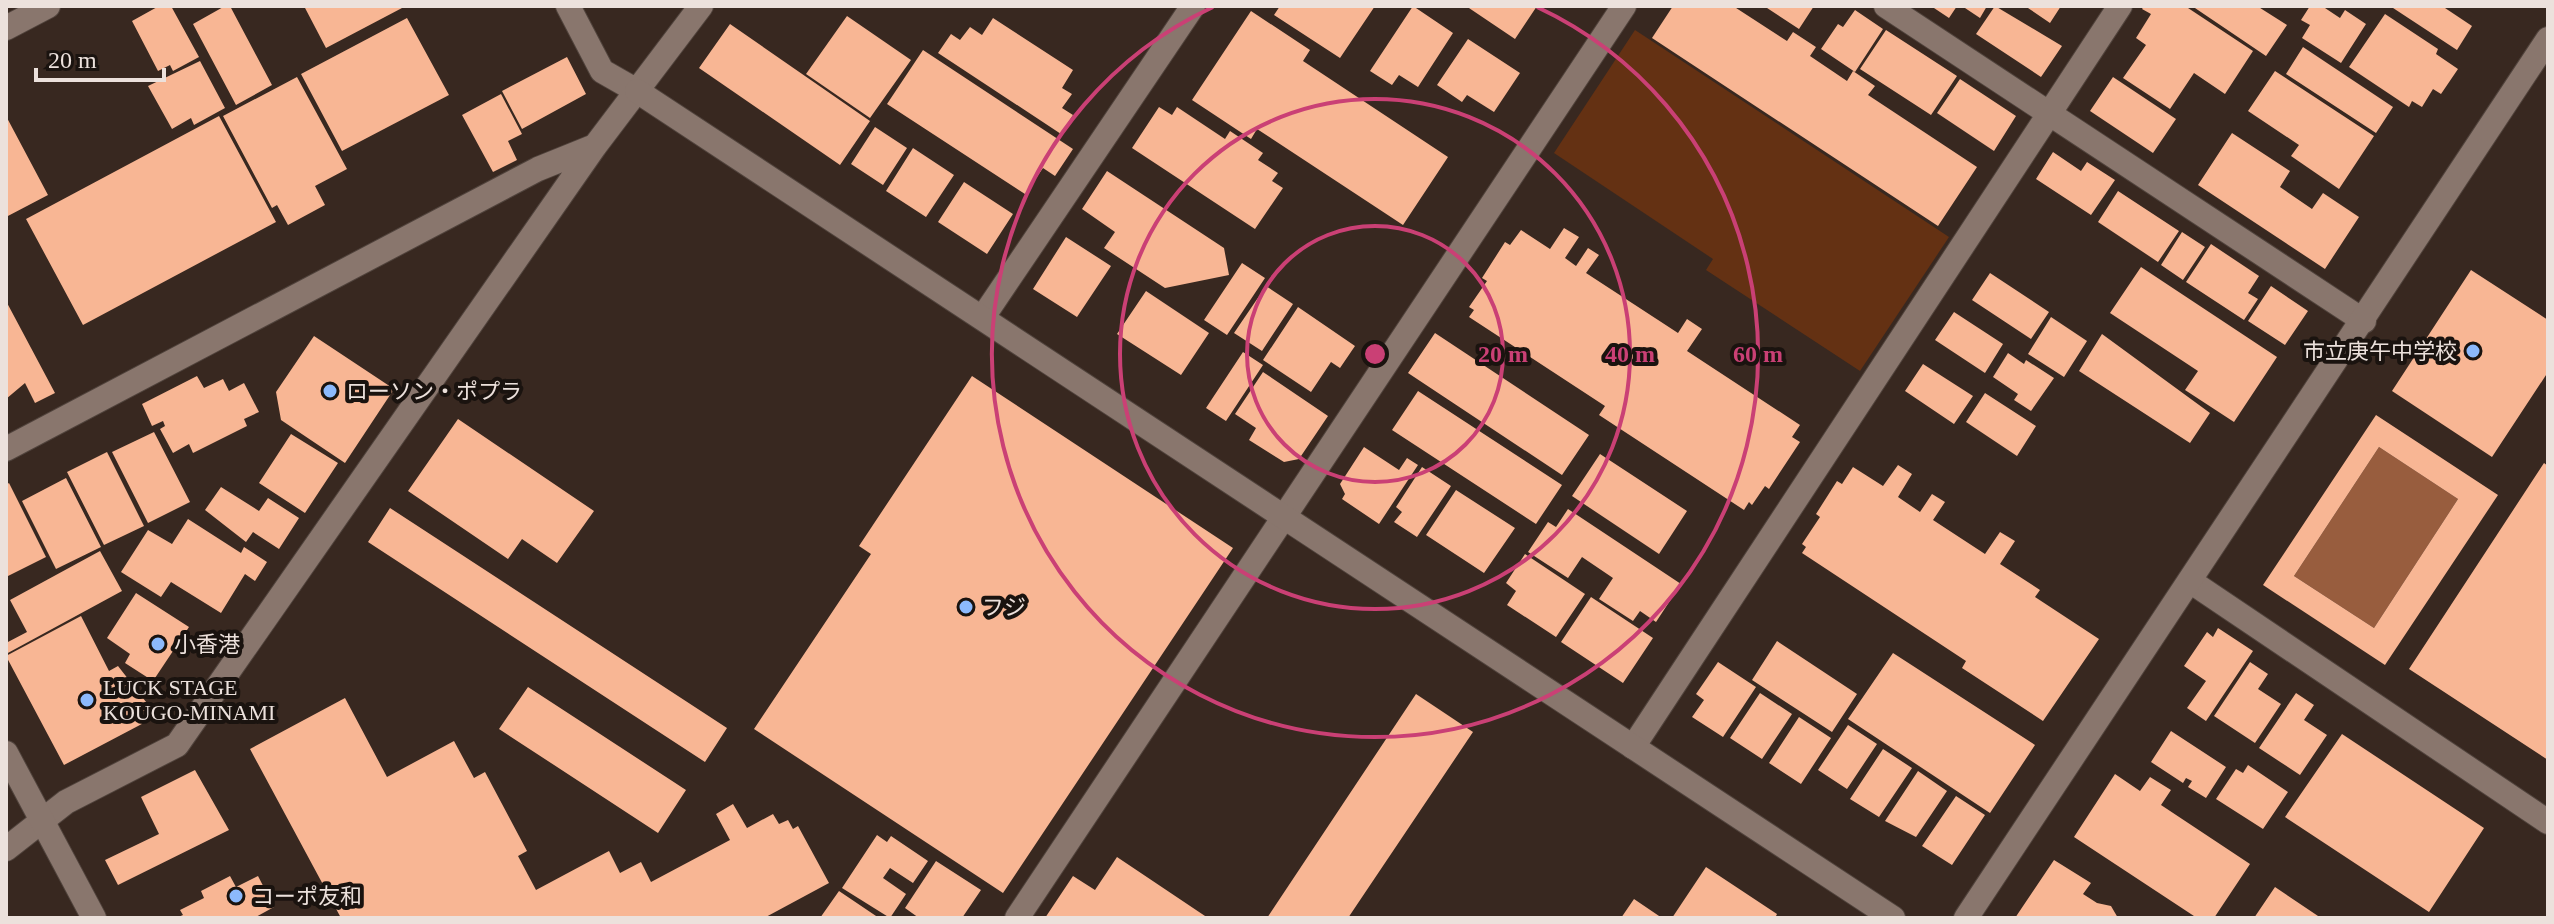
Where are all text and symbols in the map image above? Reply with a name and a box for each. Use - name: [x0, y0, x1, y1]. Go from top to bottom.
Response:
- scale bar: [36, 32, 164, 82]
- text: 20 m: [48, 47, 97, 73]
- place label: 市立庚午中学校: [2303, 339, 2457, 364]
- centre of rings: [1361, 340, 1389, 368]
- text: 20 m: [1478, 341, 1528, 367]
- text: 40 m: [1605, 341, 1655, 367]
- text: 60 m: [1733, 341, 1783, 367]
- marker: 市立庚午中学校: [2464, 342, 2482, 360]
- place label: ローソン・ポプラ: [346, 379, 522, 404]
- marker: ローソン・ポプラ: [321, 382, 339, 400]
- place label: フジ: [982, 595, 1026, 620]
- marker: フジ: [957, 598, 975, 616]
- place label: 小香港: [174, 632, 240, 657]
- marker: 小香港: [149, 635, 167, 653]
- place label: LUCK STAGE KOUGO-MINAMI: [103, 675, 275, 725]
- marker: LUCK STAGE KOUGO-MINAMI: [78, 691, 96, 709]
- place label: コーポ友和: [252, 884, 362, 909]
- marker: コーポ友和: [227, 887, 245, 905]

